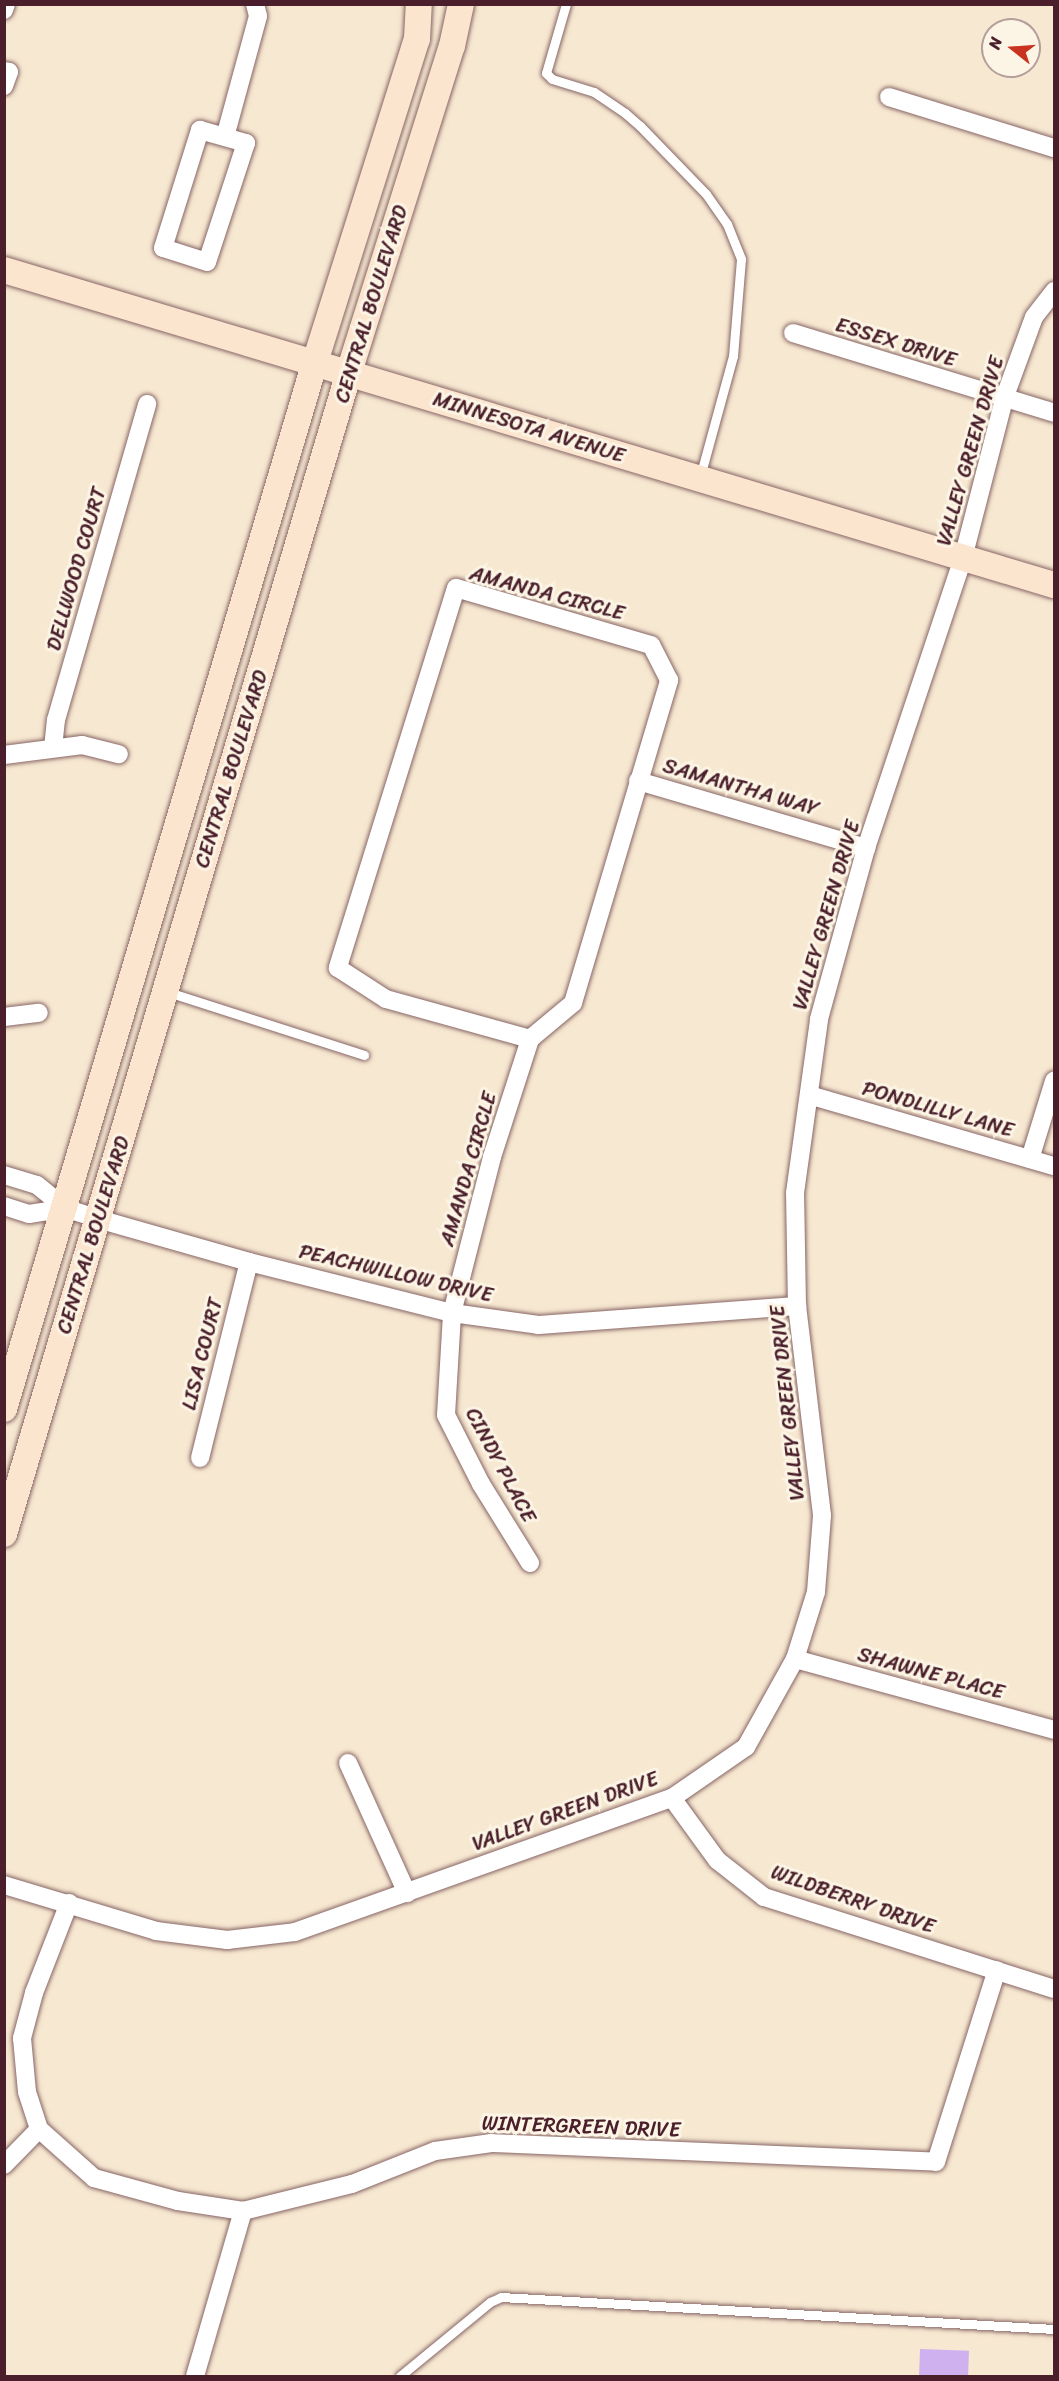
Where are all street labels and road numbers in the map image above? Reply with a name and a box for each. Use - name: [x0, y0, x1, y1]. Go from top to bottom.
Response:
- street label: CENTRAL BOULEVARD: [329, 202, 413, 406]
- street label: ESSEX DRIVE: [832, 311, 960, 373]
- street label: VALLEY GREEN DRIVE: [931, 352, 1009, 550]
- street label: MINNESOTA AVENUE: [430, 386, 628, 468]
- street label: DELLWOOD COURT: [41, 484, 111, 654]
- street label: AMANDA CIRCLE: [467, 560, 627, 626]
- street label: CENTRAL BOULEVARD: [189, 667, 273, 871]
- street label: SAMANTHA WAY: [661, 753, 821, 821]
- street label: VALLEY GREEN DRIVE: [787, 816, 865, 1014]
- street label: PONDLILLY LANE: [859, 1075, 1017, 1143]
- street label: AMANDA CIRCLE: [434, 1089, 502, 1249]
- street label: CENTRAL BOULEVARD: [51, 1133, 135, 1337]
- street label: PEACHWILLOW DRIVE: [296, 1238, 496, 1308]
- street label: LISA COURT: [176, 1296, 228, 1412]
- street label: VALLEY GREEN DRIVE: [764, 1303, 810, 1503]
- street label: CINDY PLACE: [460, 1403, 542, 1527]
- street label: SHAWNE PLACE: [855, 1641, 1007, 1705]
- street label: VALLEY GREEN DRIVE: [467, 1765, 663, 1857]
- street label: WILDBERRY DRIVE: [768, 1859, 938, 1939]
- street label: WINTERGREEN DRIVE: [480, 2110, 682, 2142]

